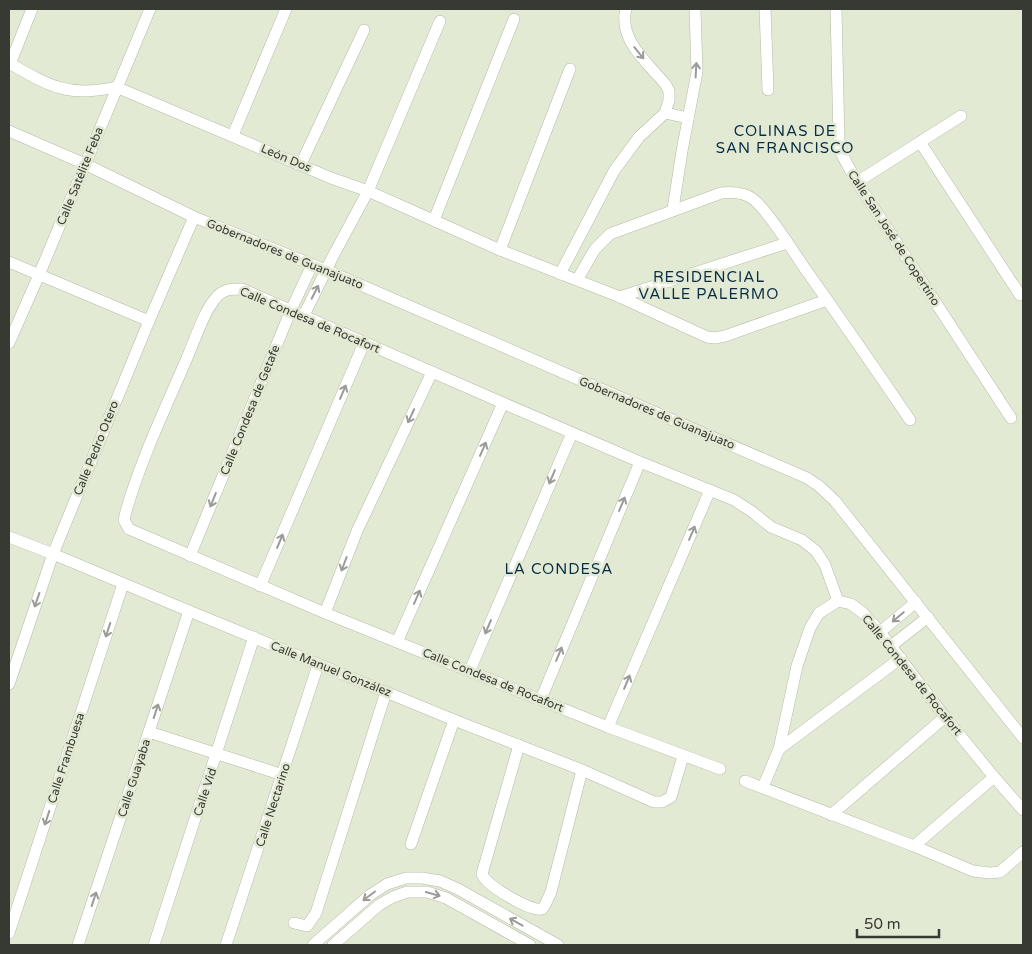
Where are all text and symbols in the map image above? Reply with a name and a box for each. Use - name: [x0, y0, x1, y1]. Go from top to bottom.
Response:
- one-way arrow: [633, 46, 644, 59]
- one-way arrow: [691, 62, 700, 78]
- district label: COLINAS DE SAN FRANCISCO: [716, 122, 854, 157]
- street label: Calle Satélite Feba: [54, 125, 106, 227]
- street label: León Dos: [259, 141, 313, 175]
- street label: Calle San José de Copertino: [845, 168, 943, 308]
- street label: Gobernadores de Guanajuato: [205, 216, 365, 292]
- district label: RESIDENCIAL VALLE PALERMO: [639, 268, 779, 303]
- street label: Calle Condesa de Rocafort: [238, 284, 382, 356]
- one-way arrow: [310, 285, 320, 300]
- street label: Calle Condesa de Getafe: [217, 343, 283, 477]
- street label: Gobernadores de Guanajuato: [577, 374, 737, 452]
- one-way arrow: [339, 385, 349, 400]
- street label: Calle Pedro Otero: [71, 399, 121, 497]
- one-way arrow: [406, 408, 415, 423]
- one-way arrow: [478, 442, 488, 457]
- one-way arrow: [547, 469, 557, 484]
- one-way arrow: [208, 492, 217, 508]
- one-way arrow: [618, 497, 628, 512]
- one-way arrow: [687, 526, 697, 541]
- one-way arrow: [275, 534, 285, 549]
- one-way arrow: [339, 556, 348, 571]
- district label: LA CONDESA: [504, 560, 614, 578]
- one-way arrow: [412, 590, 422, 605]
- one-way arrow: [32, 592, 42, 608]
- street label: Calle Condesa de Rocafort: [859, 612, 965, 738]
- one-way arrow: [892, 612, 905, 623]
- one-way arrow: [483, 619, 493, 634]
- one-way arrow: [103, 622, 112, 637]
- street label: Calle Manuel González: [269, 638, 393, 700]
- street label: Calle Condesa de Rocafort: [420, 645, 566, 715]
- one-way arrow: [555, 647, 565, 662]
- one-way arrow: [623, 675, 632, 690]
- one-way arrow: [151, 704, 161, 720]
- street label: Calle Frambuesa: [45, 711, 87, 805]
- street label: Calle Guayaba: [115, 737, 153, 819]
- street label: Calle Nectarino: [253, 761, 293, 849]
- street label: Calle Vid: [191, 766, 219, 818]
- one-way arrow: [41, 809, 51, 825]
- one-way arrow: [425, 890, 441, 900]
- one-way arrow: [89, 891, 99, 907]
- one-way arrow: [362, 891, 375, 902]
- scale bar: [857, 906, 940, 938]
- text: 50 m: [864, 915, 901, 933]
- one-way arrow: [509, 916, 523, 926]

